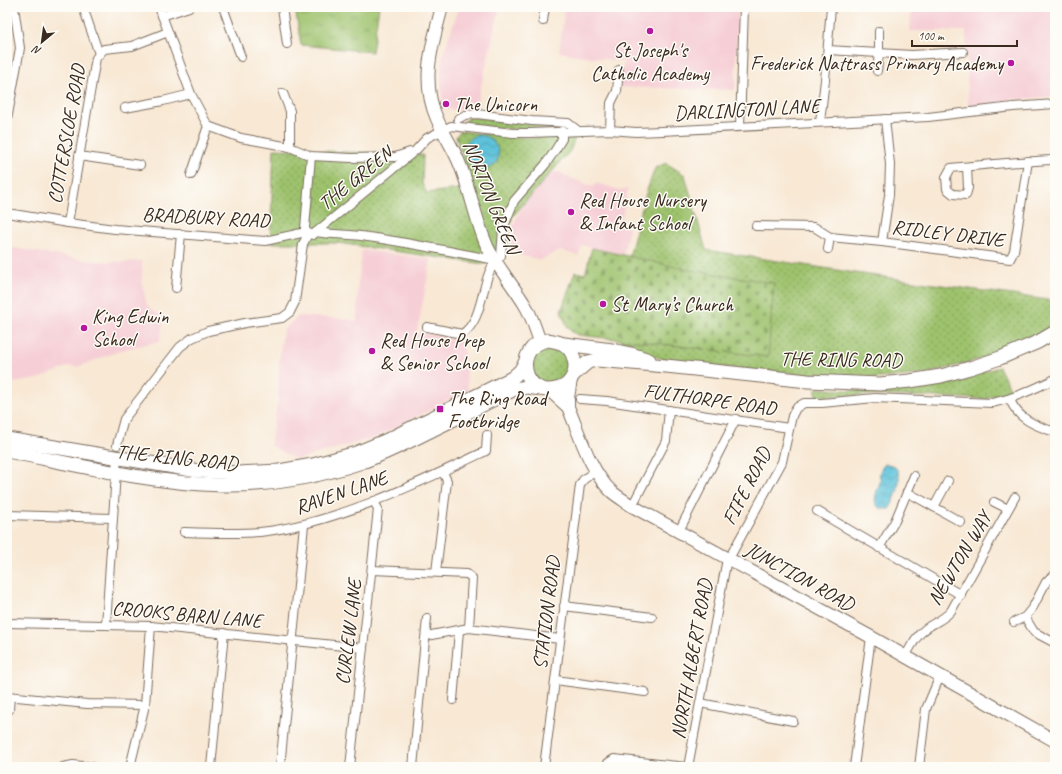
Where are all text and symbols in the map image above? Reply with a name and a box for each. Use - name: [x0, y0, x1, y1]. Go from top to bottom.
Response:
- north arrow: [22, 22, 62, 62]
- scale bar: [912, 22, 1017, 48]
- marker: St Joseph's Catholic Academy: [645, 26, 655, 36]
- text: 100 m: [918, 28, 945, 44]
- place label: St Joseph's Catholic Academy: [591, 38, 710, 86]
- text: N: [29, 42, 44, 59]
- place label: Frederick Nattrass Primary Academy: [750, 51, 1005, 76]
- marker: Frederick Nattrass Primary Academy: [1006, 58, 1016, 68]
- street label: COTTERSLOE ROAD: [42, 61, 91, 206]
- place label: The Unicorn: [454, 92, 538, 117]
- street label: DARLINGTON LANE: [673, 93, 824, 126]
- marker: The Unicorn: [441, 99, 451, 109]
- street label: NORTON GREEN: [458, 137, 527, 260]
- street label: THE GREEN: [313, 139, 399, 216]
- place label: Red House Nursery & Infant School: [579, 188, 708, 236]
- street label: BRADBURY ROAD: [142, 202, 272, 233]
- marker: Red House Nursery & Infant School: [566, 207, 576, 217]
- street label: RIDLEY DRIVE: [891, 214, 1008, 253]
- place label: St Mary’s Church: [611, 292, 734, 317]
- marker: St Mary’s Church: [598, 299, 608, 309]
- place label: King Edwin School: [92, 304, 170, 352]
- marker: King Edwin School: [79, 323, 89, 333]
- place label: Red House Prep & Senior School: [380, 328, 491, 376]
- marker: Red House Prep & Senior School: [367, 346, 377, 356]
- street label: THE RING ROAD: [780, 346, 903, 373]
- street label: FULTHORPE ROAD: [642, 378, 779, 421]
- place label: The Ring Road Footbridge: [448, 386, 549, 434]
- marker: The Ring Road Footbridge: [435, 404, 445, 414]
- street label: THE RING ROAD: [115, 439, 240, 476]
- street label: FIFE ROAD: [716, 442, 777, 529]
- street label: RAVEN LANE: [292, 464, 393, 520]
- street label: NEWTON WAY: [922, 504, 999, 610]
- street label: JUNCTION ROAD: [740, 536, 860, 617]
- street label: STATION ROAD: [527, 553, 566, 671]
- street label: CURLEW LANE: [330, 576, 368, 686]
- street label: NORTH ALBERT ROAD: [665, 576, 718, 741]
- street label: CROOKS BARN LANE: [111, 596, 266, 634]

